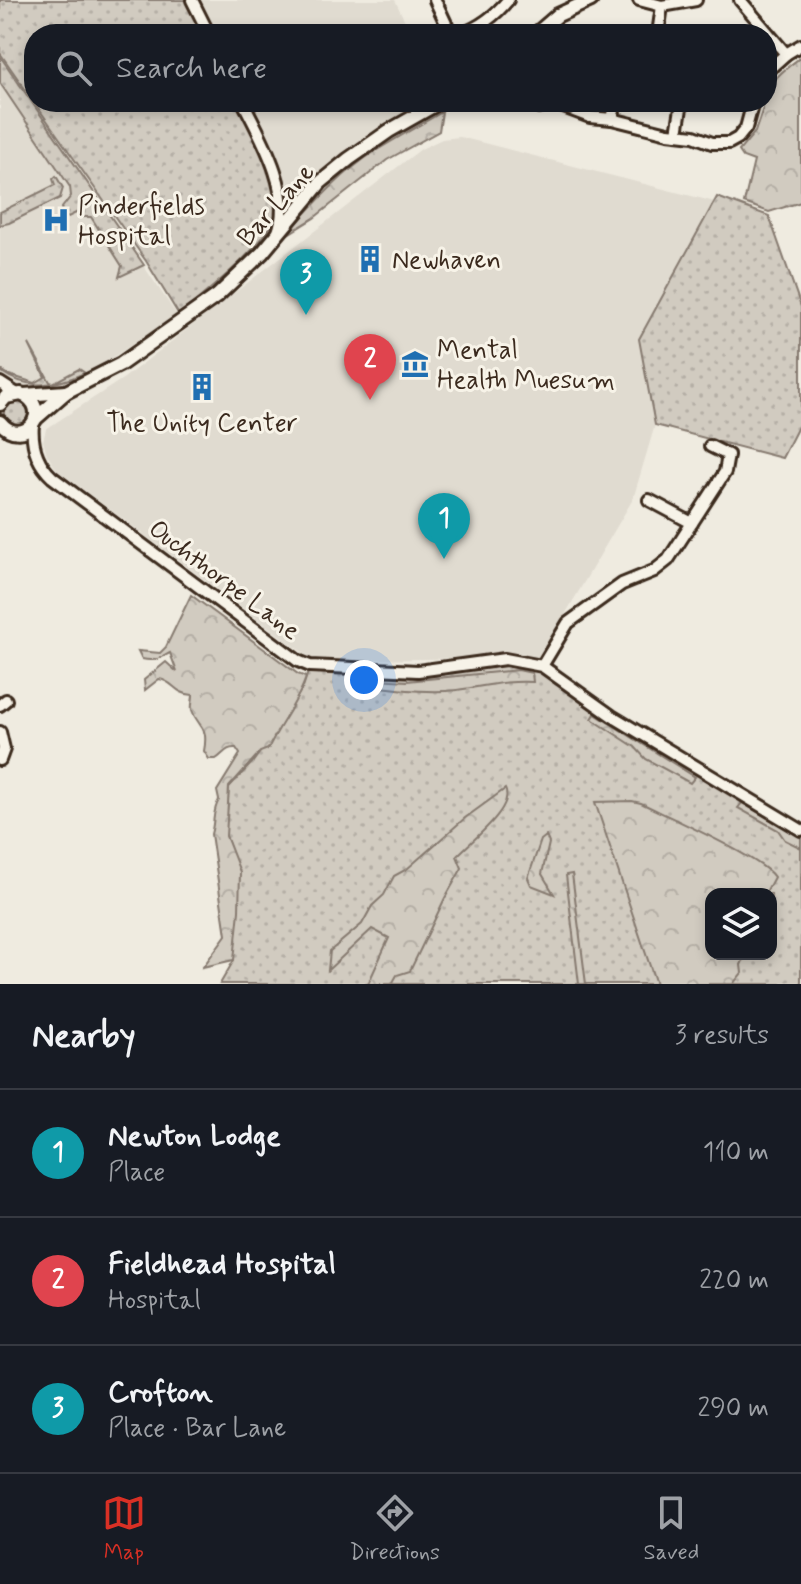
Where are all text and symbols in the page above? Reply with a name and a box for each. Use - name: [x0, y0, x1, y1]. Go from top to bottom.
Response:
- search box: [24, 24, 777, 112]
- icon: search: [52, 46, 96, 90]
- text: Search here: [116, 49, 267, 88]
- street label: Bar Lane: [230, 156, 323, 254]
- place label: Pinderfields Hospital: [78, 190, 205, 254]
- hospital icon: Pinderfields Hospital: [41, 205, 71, 235]
- building icon: Newhaven: [355, 244, 385, 274]
- place label: Newhaven: [392, 244, 501, 278]
- pin: 3: [280, 249, 332, 315]
- pin: 2: [344, 334, 396, 400]
- place label: Mental Health Muesum: [437, 334, 615, 398]
- museum icon: Mental Health Muesum: [400, 349, 430, 379]
- building icon: The Unity Center: [187, 372, 217, 402]
- place label: The Unity Center: [106, 407, 298, 441]
- pin: 1: [418, 493, 470, 559]
- street label: Ouchthorpe Lane: [141, 512, 307, 649]
- your location: [344, 660, 384, 700]
- map controls: [705, 888, 777, 960]
- button: layers: [705, 888, 777, 960]
- text: Nearby: [32, 1014, 136, 1059]
- text: 3 results: [675, 1019, 769, 1053]
- text: Newton Lodge: [108, 1117, 281, 1156]
- text: 1: [52, 1136, 64, 1170]
- text: 110 m: [703, 1136, 769, 1170]
- text: Place: [108, 1156, 165, 1190]
- text: Fieldhead Hospital: [108, 1245, 336, 1284]
- text: 2: [52, 1264, 64, 1298]
- text: 220 m: [699, 1264, 769, 1298]
- text: Hospital: [108, 1284, 201, 1318]
- text: Crofton: [108, 1373, 213, 1412]
- text: 3: [52, 1392, 64, 1426]
- text: 290 m: [697, 1392, 769, 1426]
- text: Place · Bar Lane: [108, 1412, 286, 1446]
- tab: Map: [102, 1491, 146, 1567]
- tab: Directions: [349, 1491, 440, 1567]
- tab: Saved: [644, 1491, 699, 1567]

